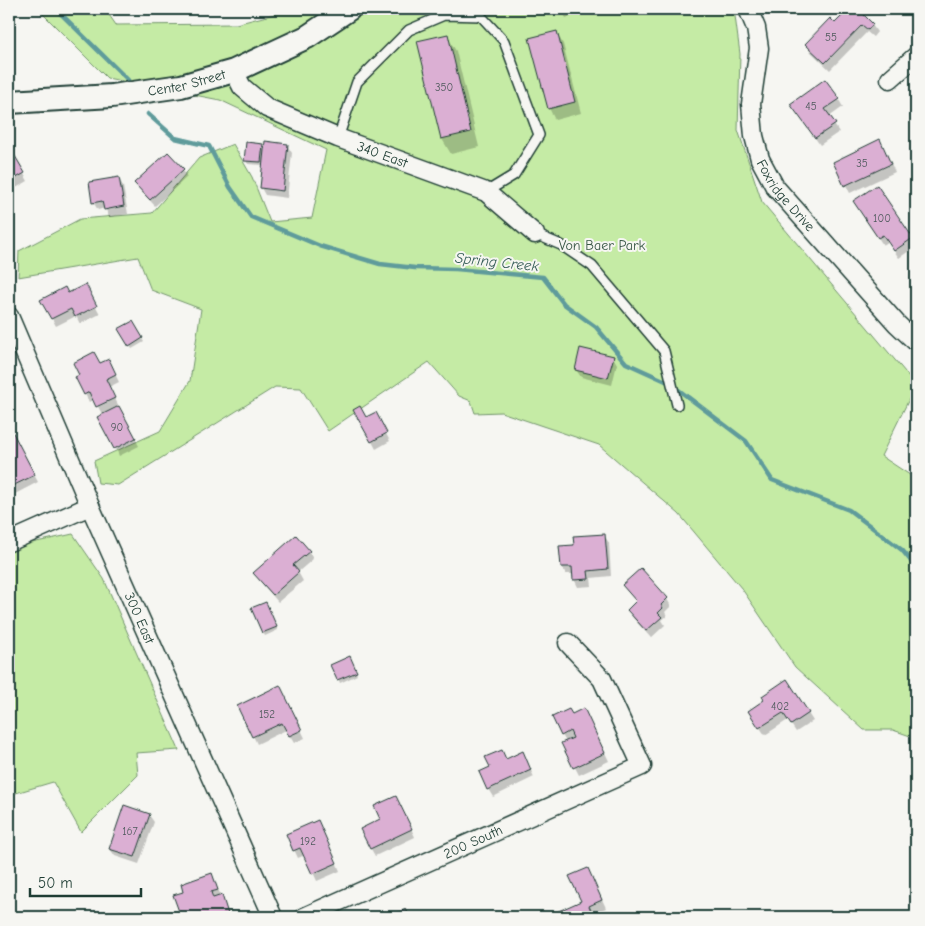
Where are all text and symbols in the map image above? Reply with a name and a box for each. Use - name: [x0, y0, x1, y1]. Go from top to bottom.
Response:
- house number: 55: [825, 31, 837, 44]
- street label: Center Street: [147, 65, 228, 99]
- house number: 350: [435, 81, 453, 94]
- house number: 45: [805, 100, 817, 113]
- street label: 340 East: [355, 137, 411, 172]
- street label: Foxridge Drive: [753, 156, 819, 235]
- house number: 35: [856, 157, 868, 170]
- house number: 100: [873, 212, 891, 225]
- park label: Von Baer Park: [559, 237, 645, 254]
- water label: Spring Creek: [454, 249, 540, 275]
- house number: 90: [111, 421, 123, 434]
- street label: 300 East: [121, 590, 159, 647]
- house number: 402: [771, 700, 789, 713]
- house number: 152: [259, 708, 275, 721]
- street label: 200 South: [441, 821, 505, 862]
- house number: 167: [122, 825, 138, 838]
- house number: 192: [300, 835, 316, 848]
- scale bar: [30, 866, 141, 898]
- text: 50 m: [38, 874, 73, 892]

